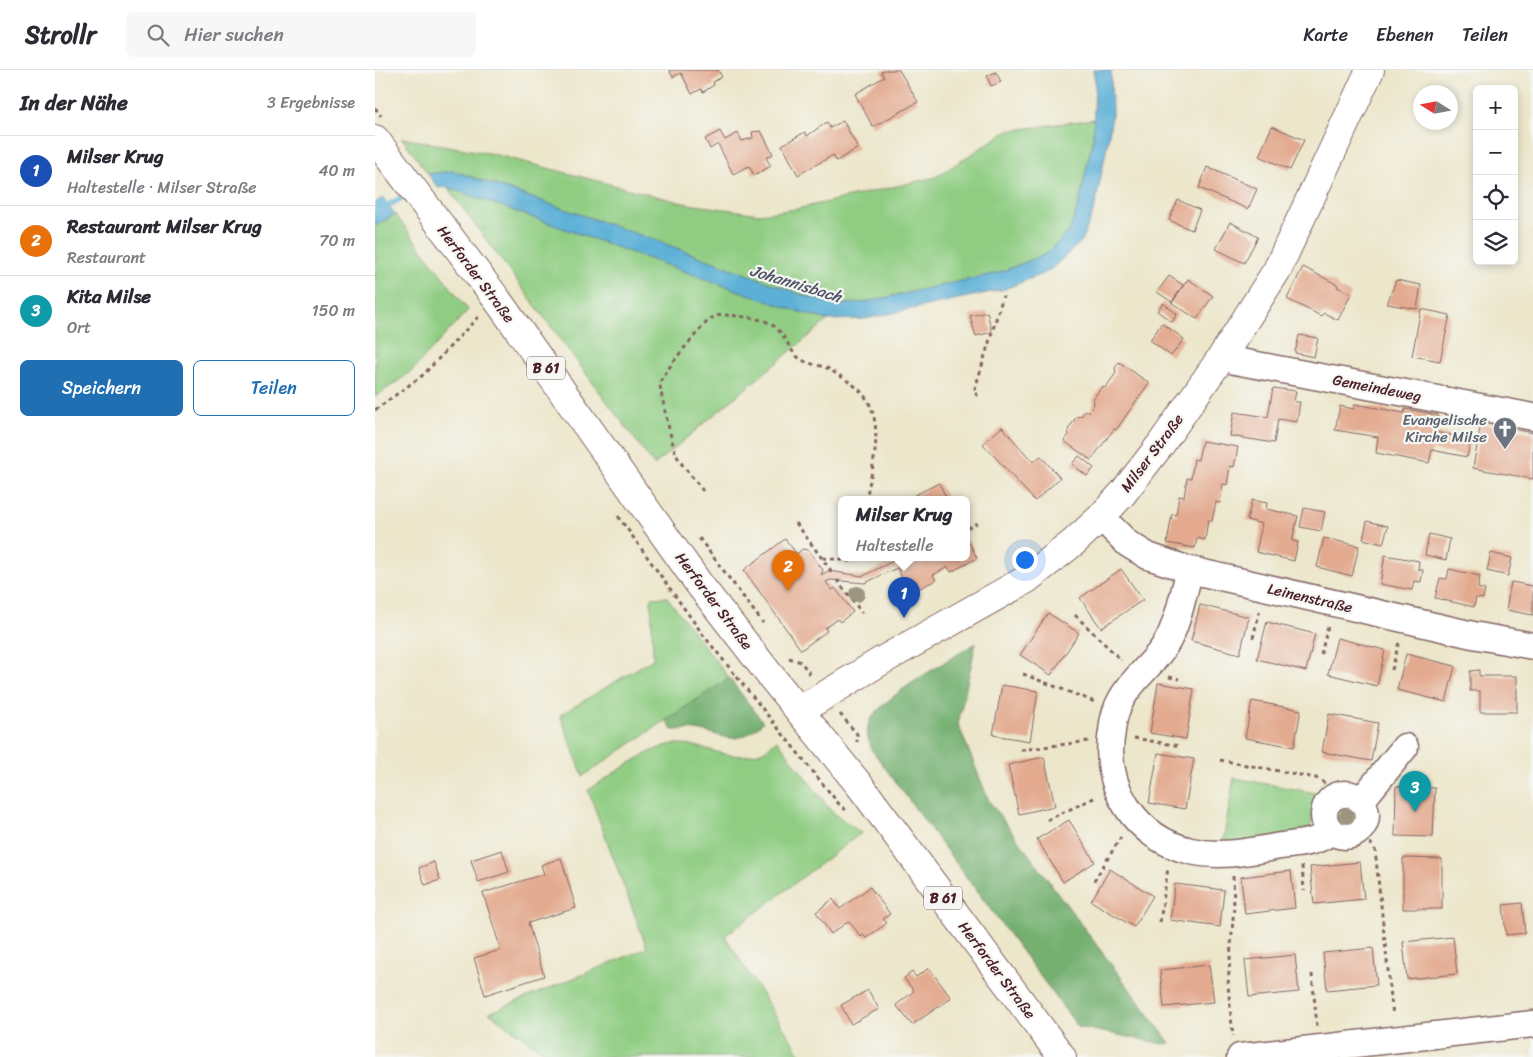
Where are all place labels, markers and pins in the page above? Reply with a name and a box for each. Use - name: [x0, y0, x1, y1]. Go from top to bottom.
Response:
- place label: Evangelische Kirche Milse: [1402, 407, 1487, 450]
- church icon: Evangelische Kirche Milse: [1492, 416, 1518, 450]
- pin: 2: [772, 550, 804, 591]
- pin: 1: [888, 577, 920, 618]
- pin: 3: [1399, 771, 1431, 812]

